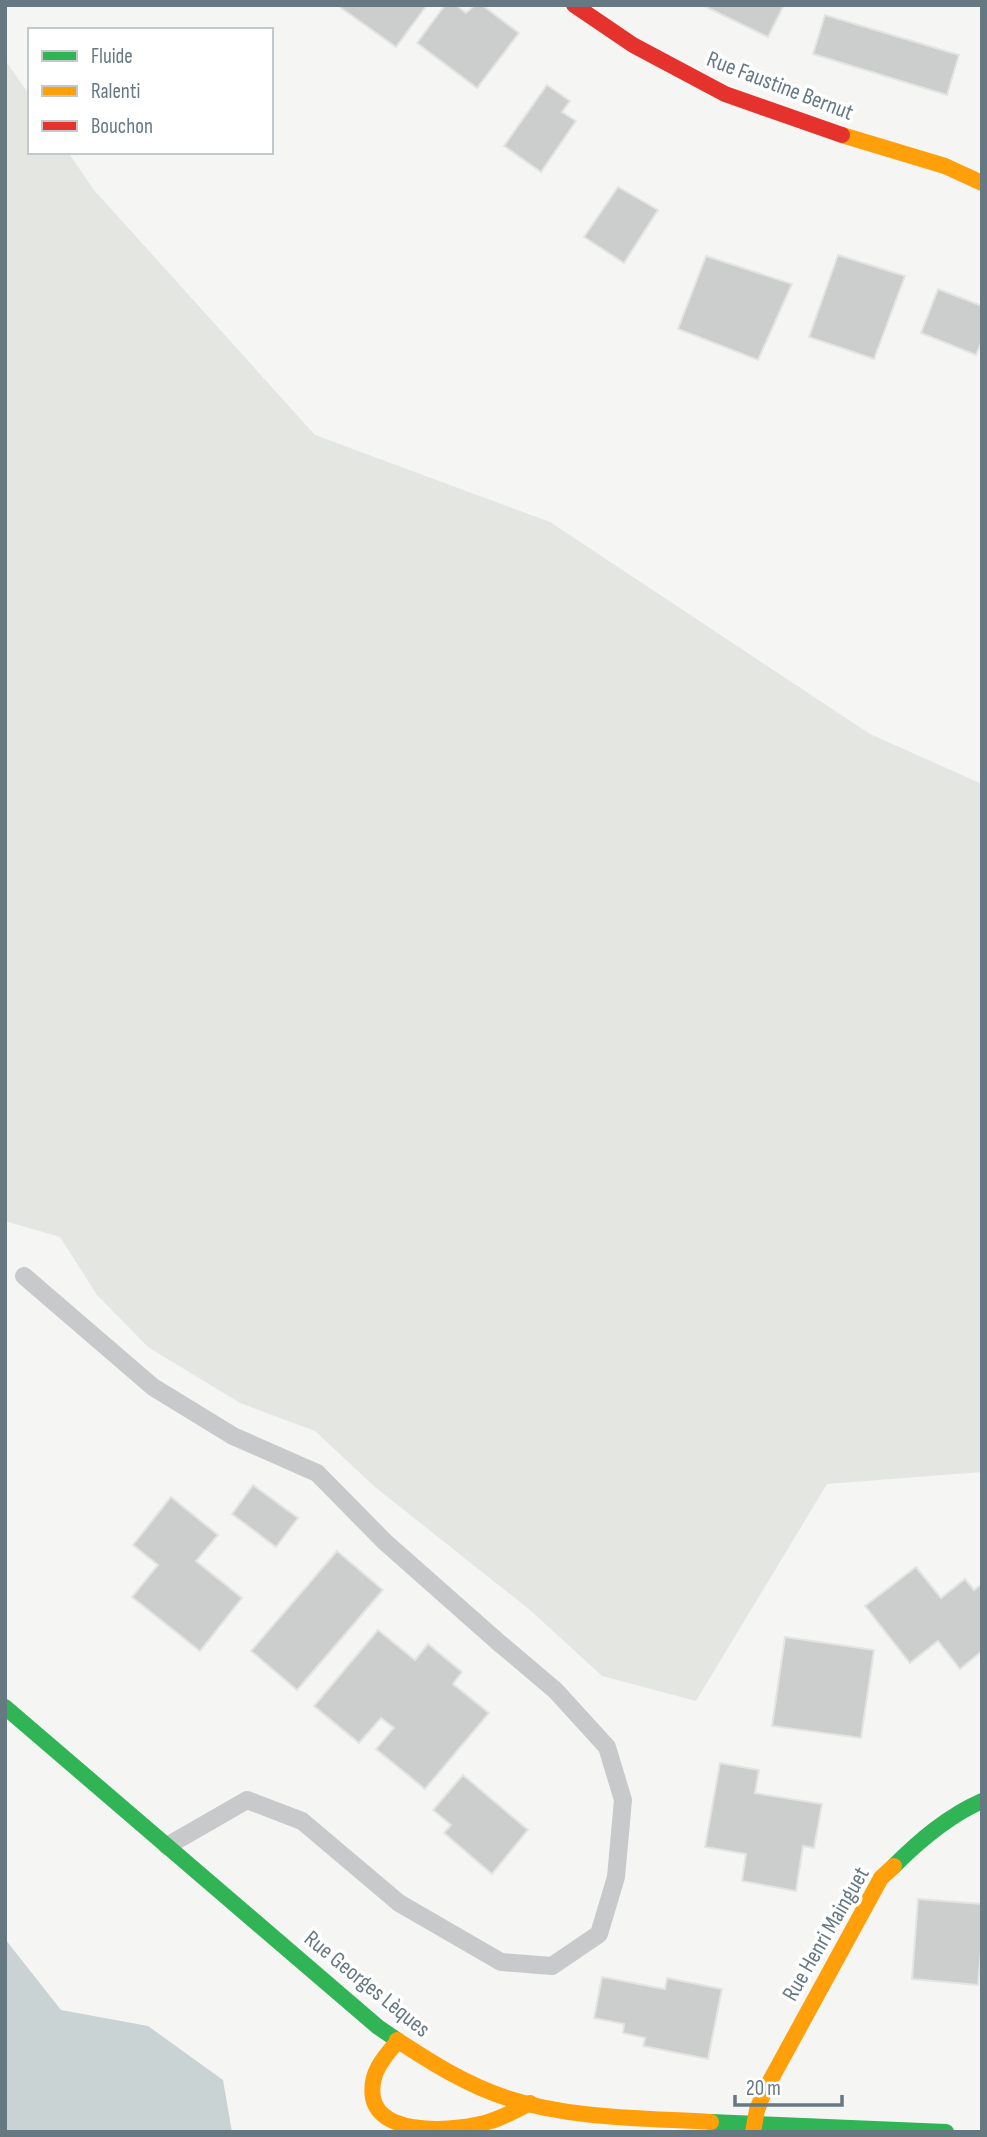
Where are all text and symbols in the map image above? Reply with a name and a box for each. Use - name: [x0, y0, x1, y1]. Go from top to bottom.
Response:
- legend: [28, 28, 273, 154]
- text: Fluide: [91, 44, 133, 69]
- street label: Rue Faustine Bernut: [703, 45, 857, 127]
- text: Ralenti: [91, 79, 140, 104]
- text: Bouchon: [91, 114, 153, 139]
- street label: Rue Henri Mainguet: [776, 1862, 876, 2006]
- street label: Rue Georges Lèques: [298, 1925, 436, 2043]
- scale bar: [735, 2064, 842, 2108]
- text: 20 m: [746, 2076, 781, 2101]

